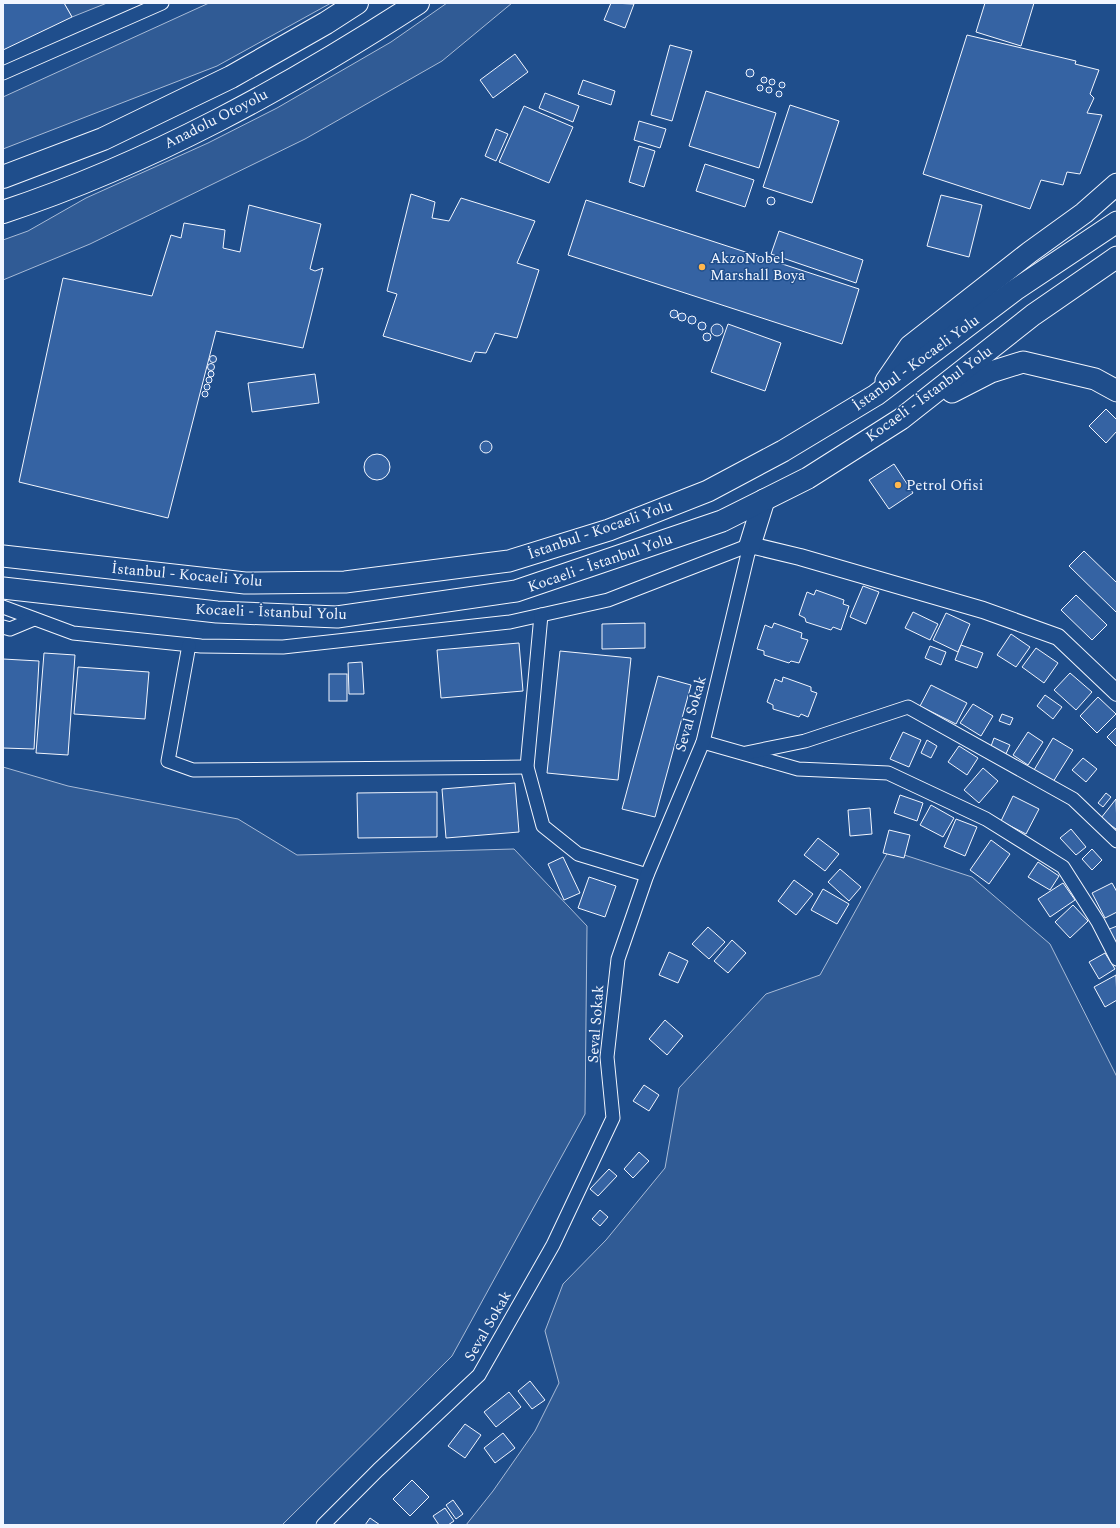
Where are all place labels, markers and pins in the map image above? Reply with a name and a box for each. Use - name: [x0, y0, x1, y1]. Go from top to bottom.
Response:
- place label: AkzoNobel Marshall Boya: [710, 247, 806, 287]
- marker: AkzoNobel Marshall Boya: [697, 262, 707, 272]
- place label: Petrol Ofisi: [906, 474, 983, 497]
- marker: Petrol Ofisi: [893, 480, 903, 490]

